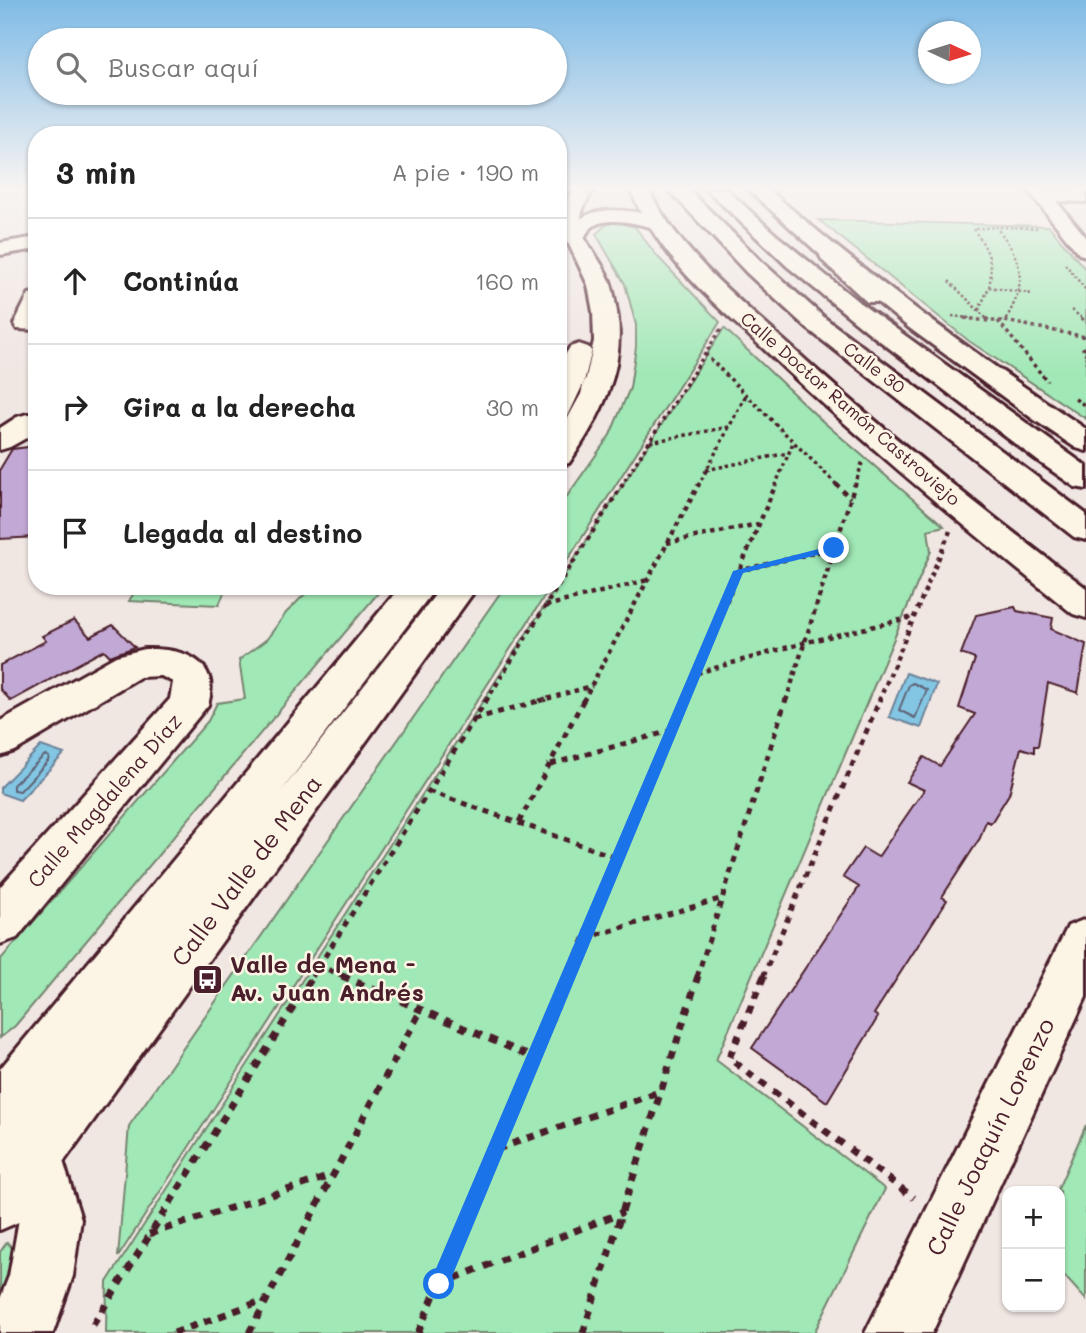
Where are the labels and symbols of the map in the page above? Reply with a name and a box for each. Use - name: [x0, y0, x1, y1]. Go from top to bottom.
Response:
- north arrow: [918, 21, 981, 84]
- street label: Calle Doctor Ramón Castroviejo: [736, 306, 966, 511]
- street label: Calle 30: [839, 336, 910, 398]
- route end: [818, 532, 849, 563]
- street label: Calle Magdalena Díaz: [21, 707, 187, 893]
- street label: Calle Valle de Mena: [164, 768, 328, 972]
- place label: Valle de Mena - Av. Juan Andrés: [230, 948, 424, 1007]
- bus stop icon: Valle de Mena - Av. Juan Andrés: [190, 962, 224, 996]
- street label: Calle Joaquín Lorenzo: [919, 1012, 1061, 1260]
- route start: [423, 1268, 454, 1299]

